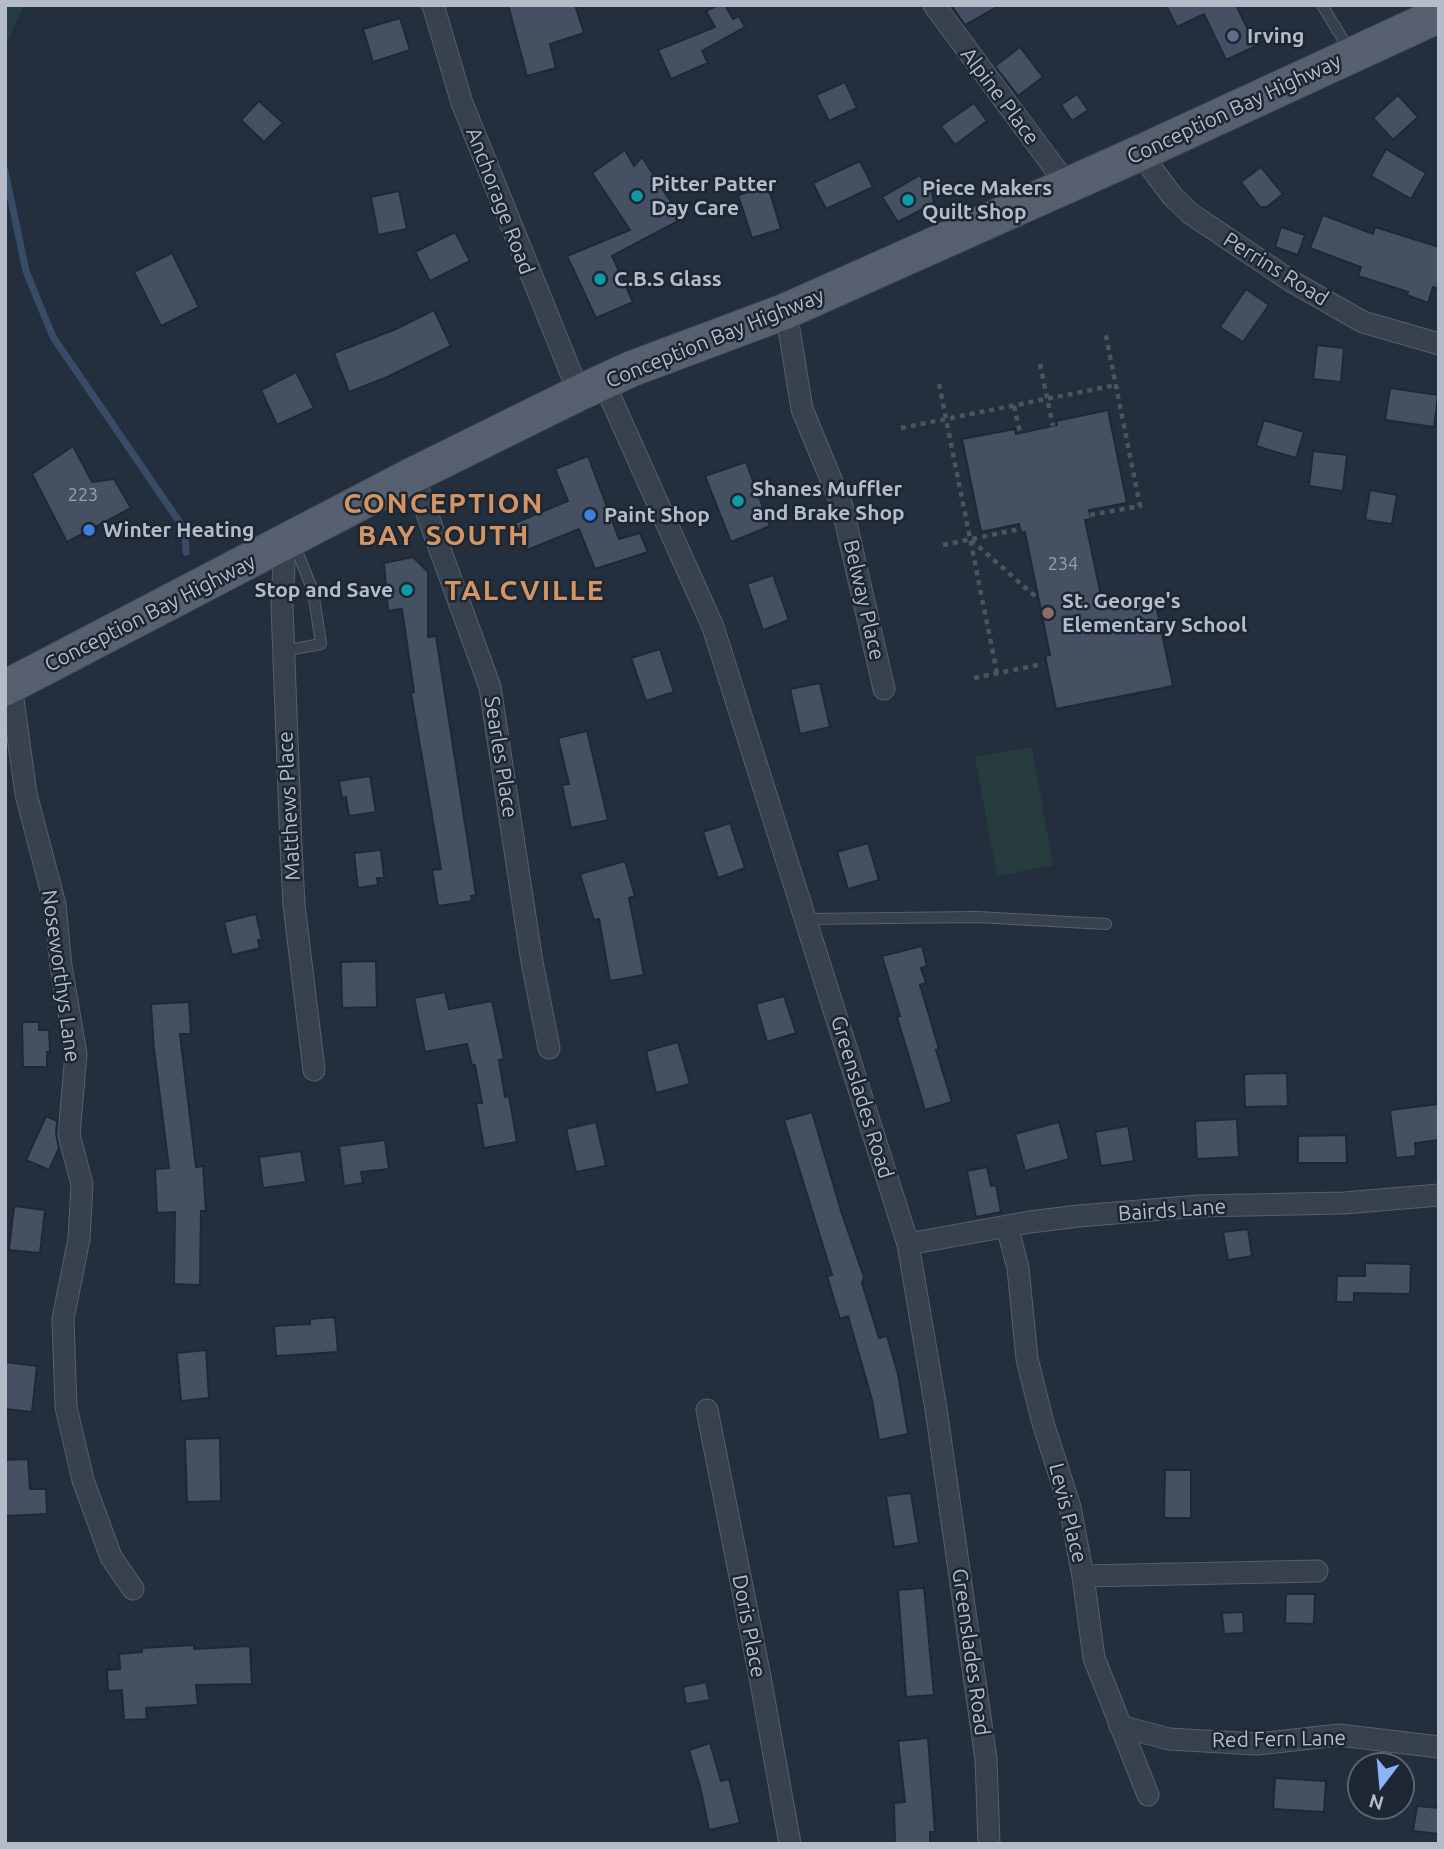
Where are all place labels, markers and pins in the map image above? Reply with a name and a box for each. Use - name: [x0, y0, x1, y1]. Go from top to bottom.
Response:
- place label: Irving: [1247, 23, 1304, 47]
- marker: Irving: [1225, 28, 1241, 44]
- place label: Pitter Patter Day Care: [651, 171, 777, 219]
- place label: Piece Makers Quilt Shop: [922, 175, 1052, 223]
- marker: Pitter Patter Day Care: [629, 188, 645, 204]
- marker: Piece Makers Quilt Shop: [900, 192, 916, 208]
- place label: C.B.S Glass: [614, 266, 722, 290]
- marker: C.B.S Glass: [592, 271, 608, 287]
- place label: Shanes Muffler and Brake Shop: [752, 476, 905, 524]
- marker: Shanes Muffler and Brake Shop: [730, 493, 746, 509]
- place label: Paint Shop: [604, 502, 710, 526]
- marker: Paint Shop: [582, 507, 598, 523]
- place label: Winter Heating: [103, 517, 254, 541]
- marker: Winter Heating: [81, 522, 97, 538]
- place label: Stop and Save: [254, 577, 393, 601]
- marker: Stop and Save: [399, 582, 415, 598]
- place label: St. George's Elementary School: [1062, 588, 1247, 636]
- marker: St. George's Elementary School: [1040, 605, 1056, 621]

